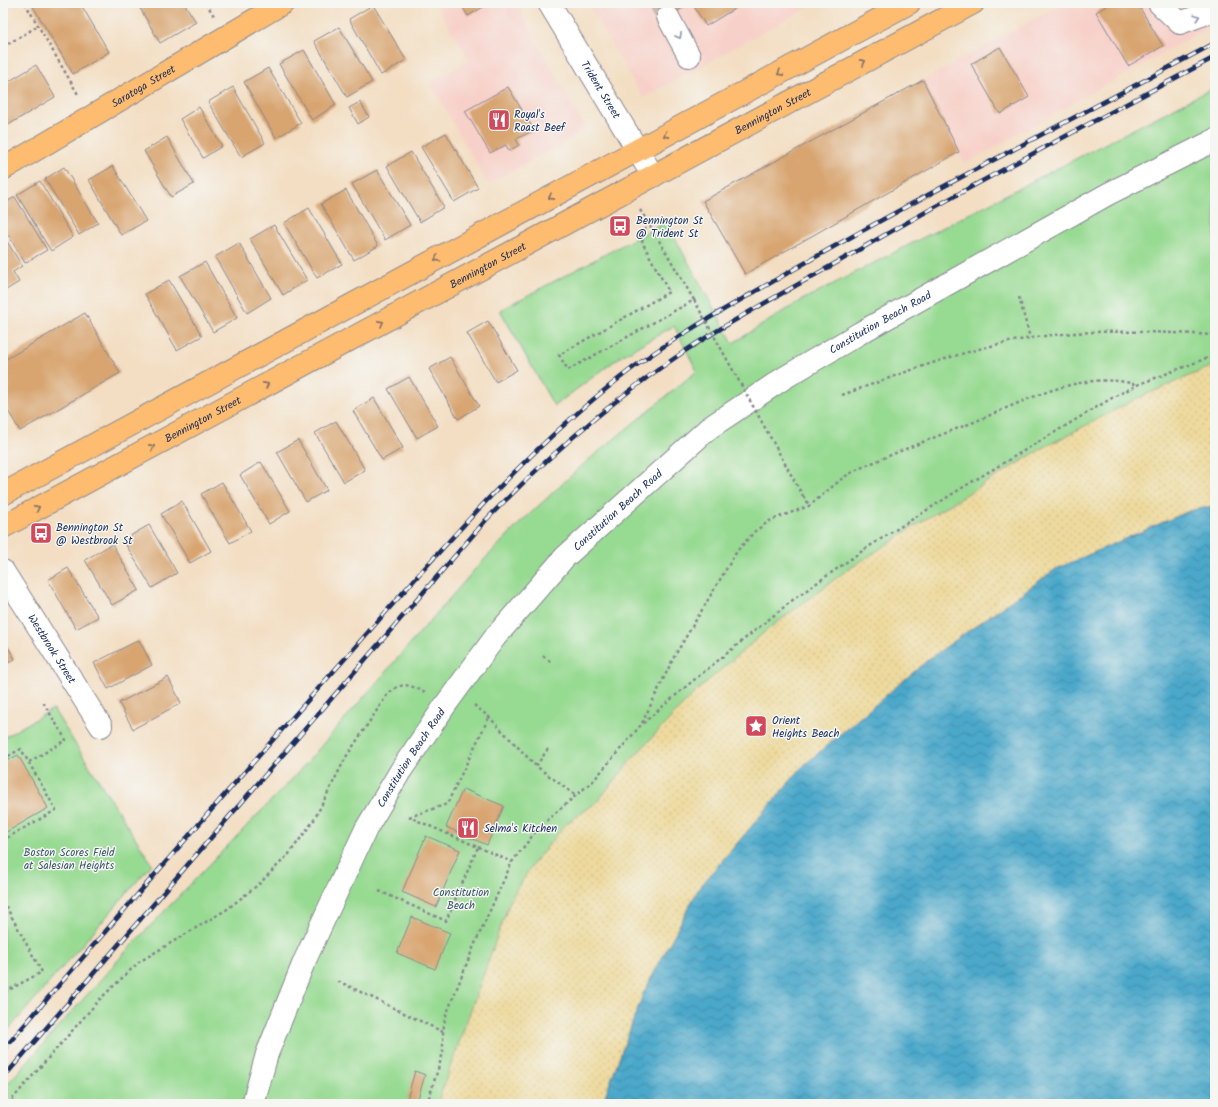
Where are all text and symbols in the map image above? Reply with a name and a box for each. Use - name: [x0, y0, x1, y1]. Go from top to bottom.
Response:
- one-way arrow: [1194, 13, 1201, 22]
- one-way arrow: [674, 32, 681, 40]
- street label: Trident Street: [576, 58, 625, 123]
- street label: Saratoga Street: [108, 60, 180, 113]
- one-way arrow: [859, 60, 866, 67]
- one-way arrow: [777, 68, 784, 76]
- street label: Bennington Street: [732, 84, 816, 140]
- place label: Royal's Roast Beef: [514, 106, 567, 137]
- restaurant icon: Royal's Roast Beef: [486, 107, 512, 133]
- one-way arrow: [662, 131, 670, 138]
- one-way arrow: [548, 192, 555, 200]
- place label: Bennington St @ Trident St: [636, 212, 704, 243]
- bus stop icon: Bennington St @ Trident St: [607, 213, 633, 239]
- street label: Bennington Street: [447, 238, 531, 294]
- one-way arrow: [434, 254, 441, 262]
- street label: Constitution Beach Road: [826, 287, 935, 359]
- one-way arrow: [377, 321, 384, 328]
- one-way arrow: [262, 382, 269, 390]
- street label: Bennington Street: [162, 392, 245, 448]
- one-way arrow: [148, 444, 155, 451]
- street label: Constitution Beach Road: [569, 465, 667, 556]
- one-way arrow: [33, 506, 40, 513]
- place label: Bennington St @ Westbrook St: [56, 519, 133, 550]
- bus stop icon: Bennington St @ Westbrook St: [28, 520, 54, 546]
- street label: Westbrook Street: [22, 611, 81, 688]
- street label: Constitution Beach Road: [373, 705, 451, 811]
- place label: Orient Heights Beach: [772, 712, 839, 743]
- place icon: Orient Heights Beach: [743, 713, 769, 739]
- restaurant icon: Selma's Kitchen: [455, 815, 481, 841]
- place label: Selma's Kitchen: [484, 820, 557, 838]
- park label: Boston Scores Field at Salesian Heights: [23, 844, 115, 875]
- park label: Constitution Beach: [433, 884, 489, 915]

